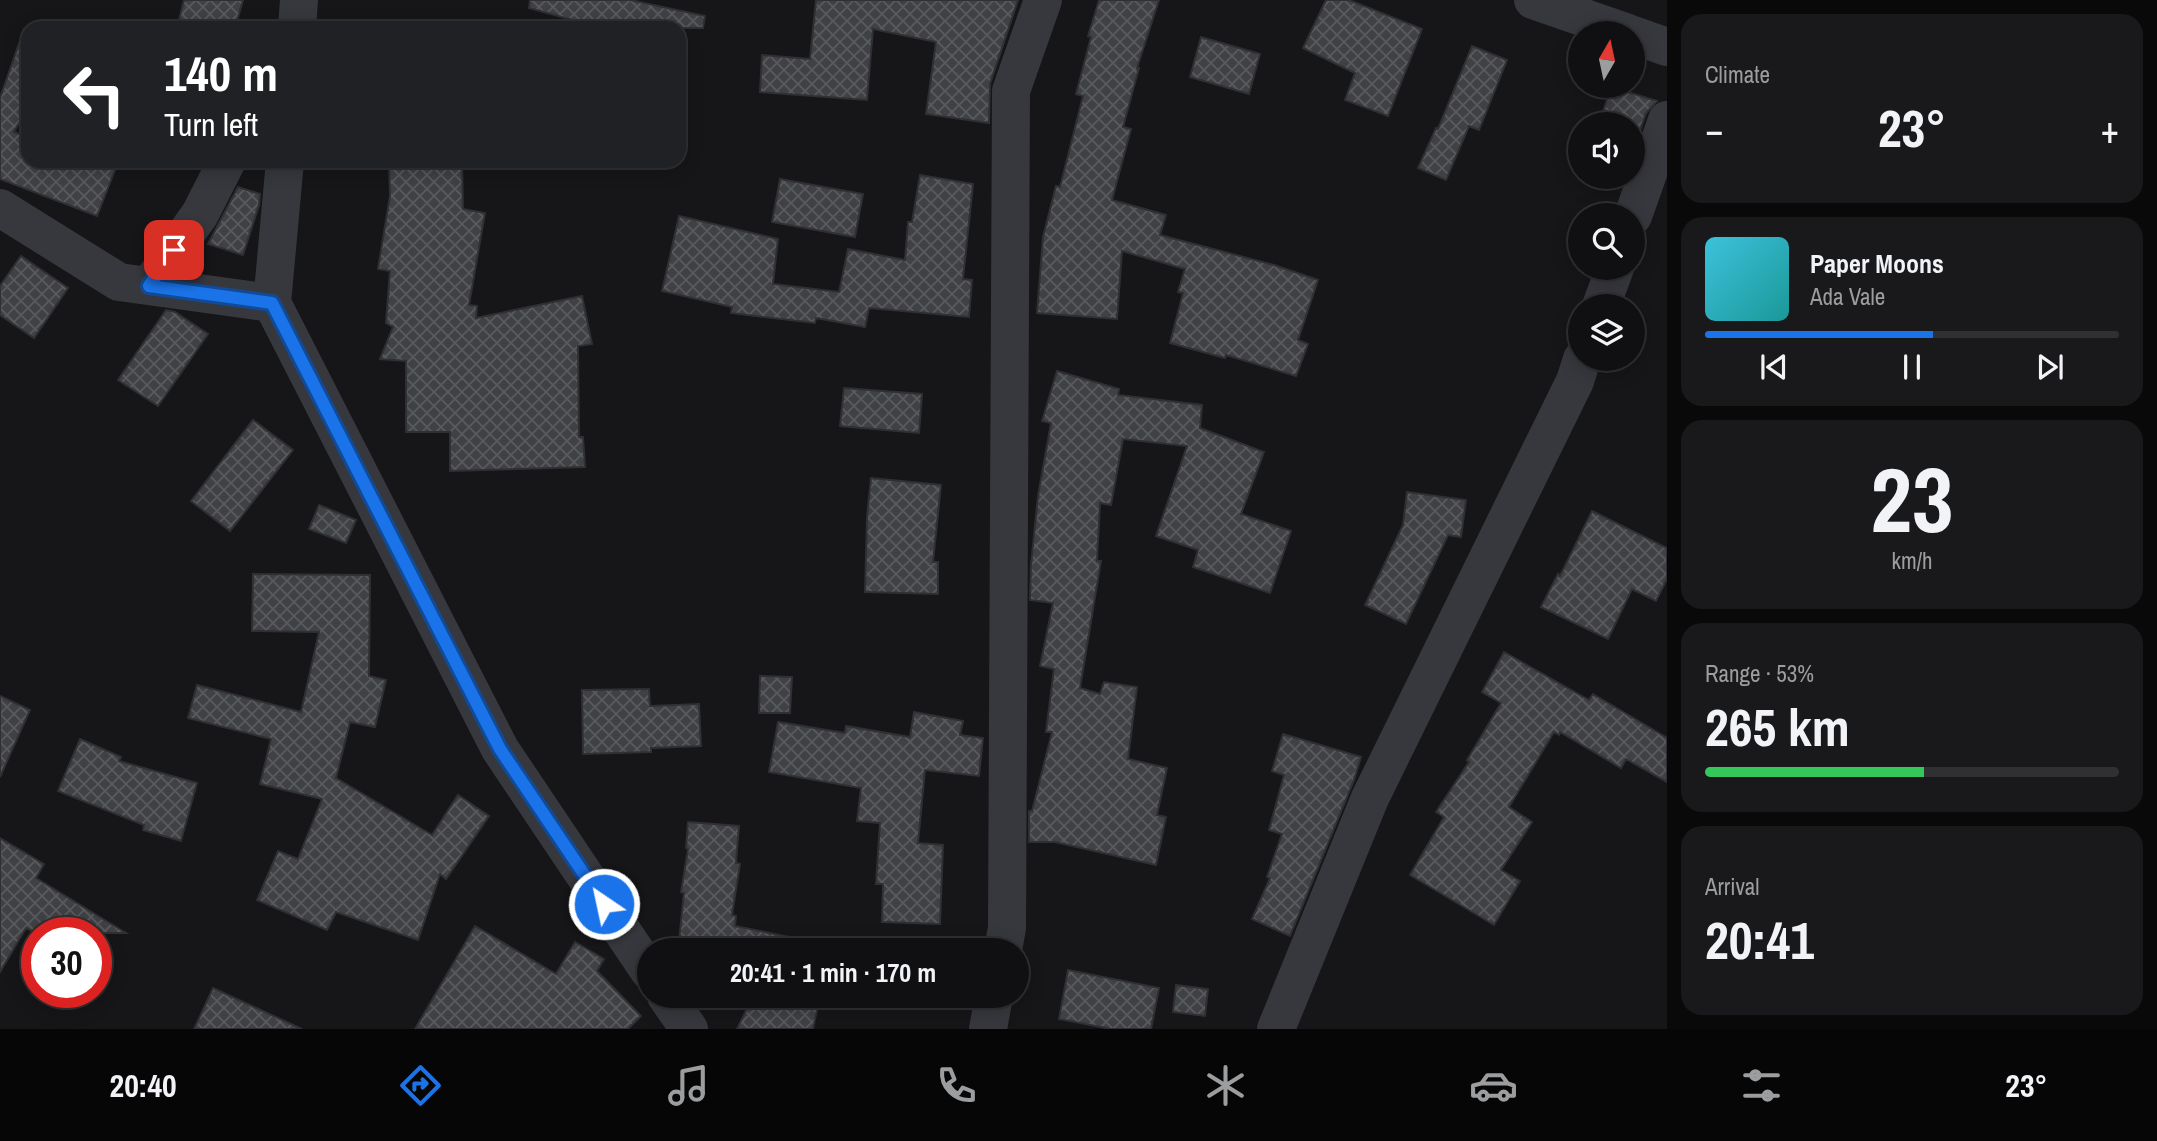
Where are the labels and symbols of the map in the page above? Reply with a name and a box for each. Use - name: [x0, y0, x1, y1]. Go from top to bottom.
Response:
- north arrow: [1568, 21, 1645, 98]
- pin: [144, 220, 204, 280]
- position arrow: [567, 867, 641, 941]
- speed limit sign: 30: [21, 917, 112, 1008]

